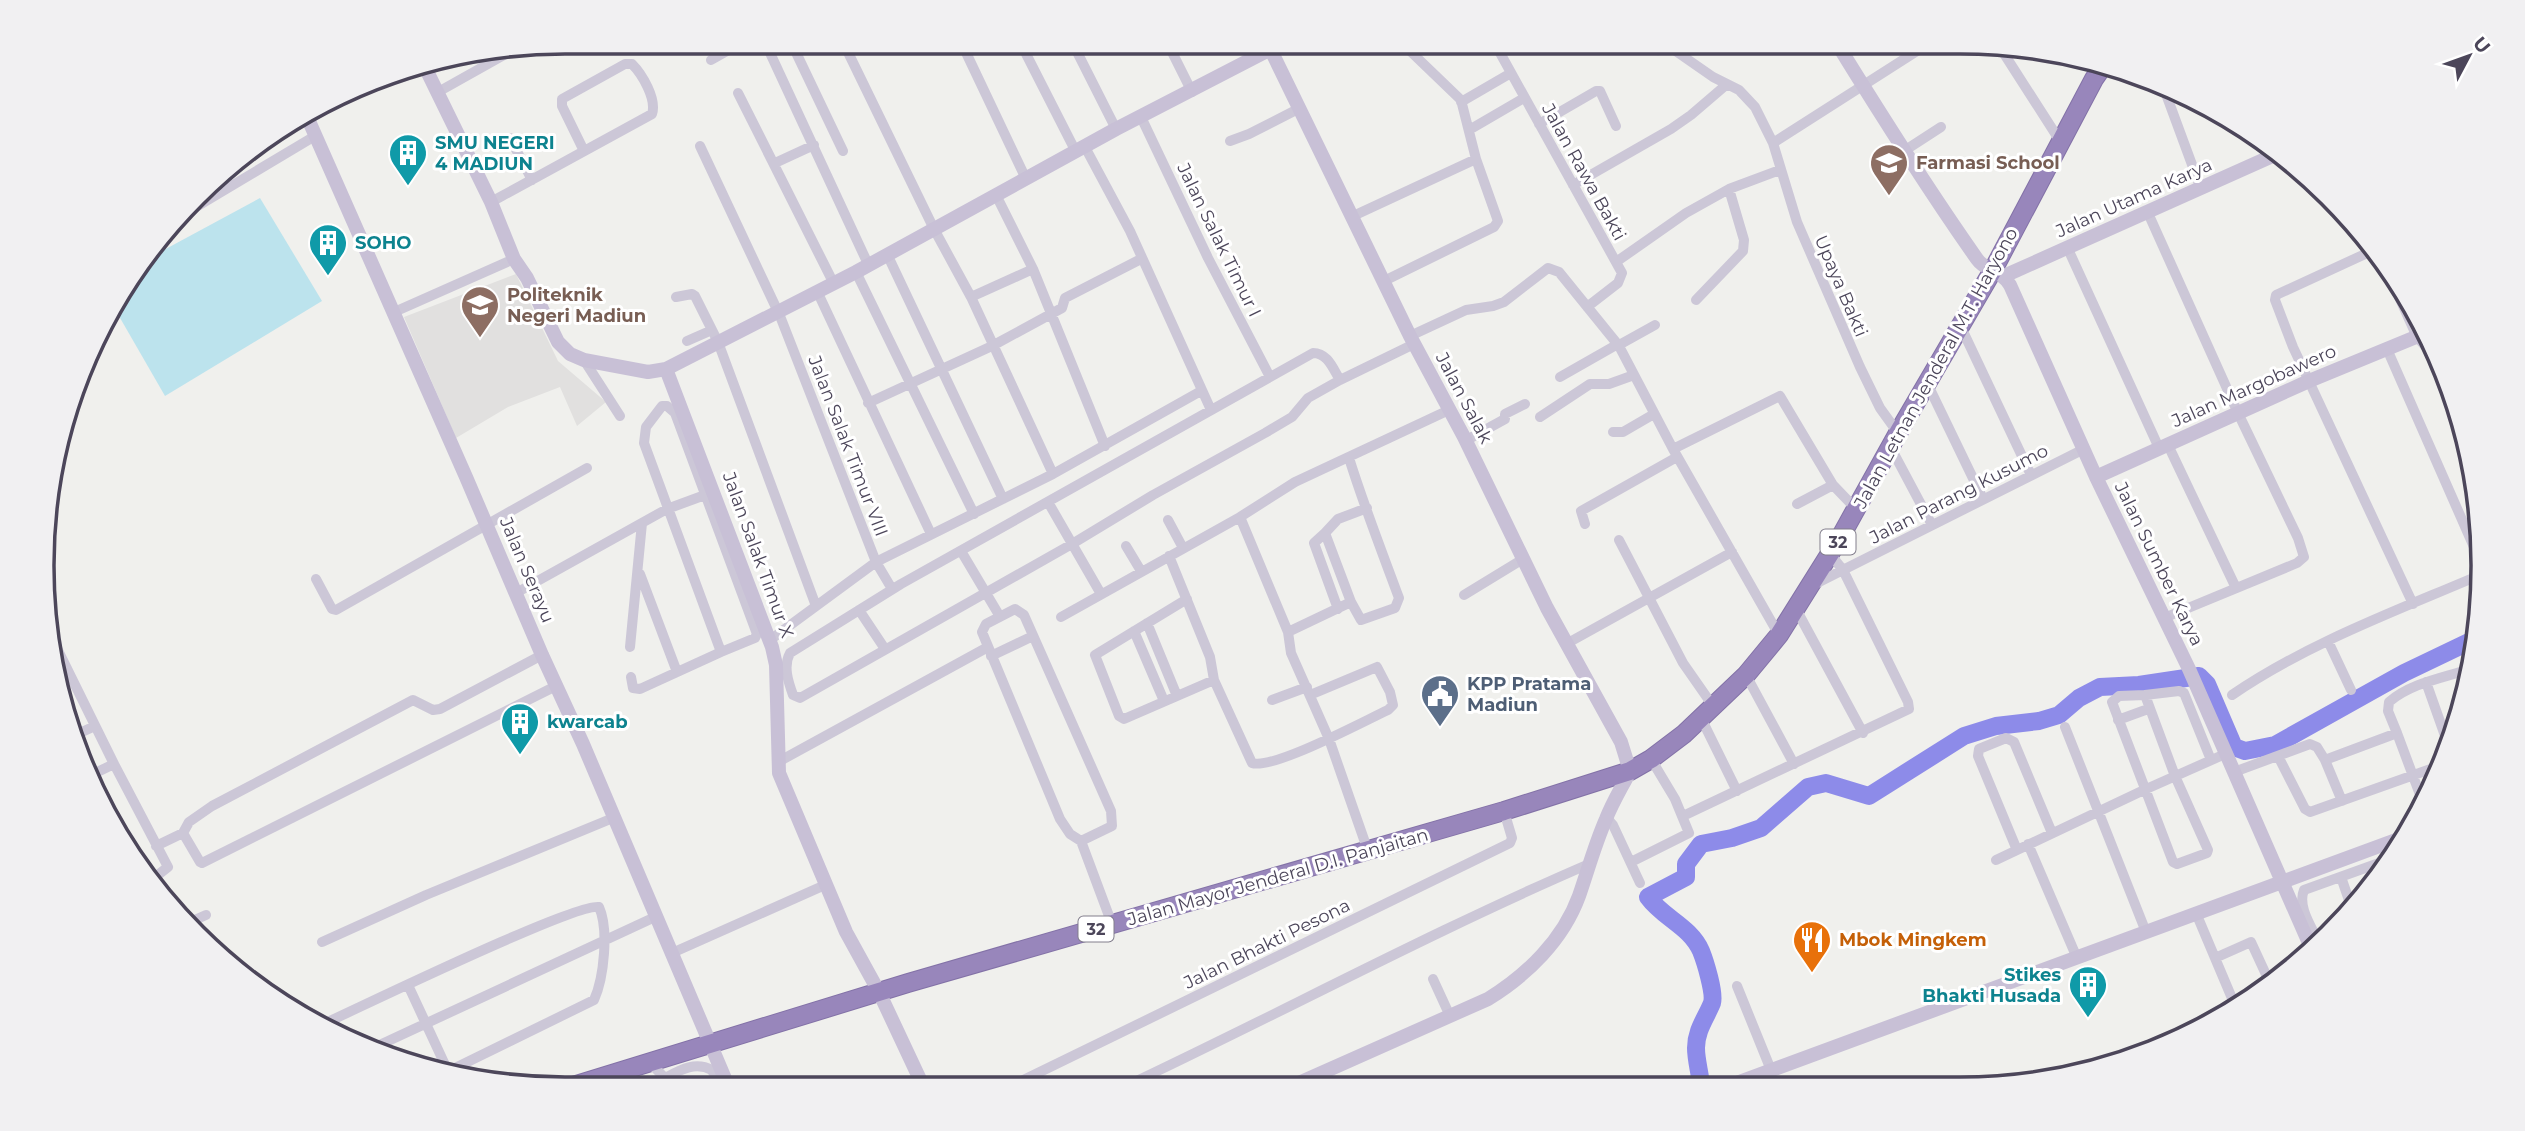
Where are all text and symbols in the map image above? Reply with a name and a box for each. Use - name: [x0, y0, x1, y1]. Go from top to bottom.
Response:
- north arrow: [2434, 21, 2504, 91]
- text: U: [2468, 32, 2495, 58]
- street label: Jalan Rawa Bakti: [1537, 99, 1631, 244]
- building icon: SMU NEGERI 4 MADIUN: [387, 132, 429, 187]
- place label: SMU NEGERI 4 MADIUN: [435, 132, 555, 175]
- school or university icon: Farmasi School: [1868, 142, 1910, 197]
- place label: Farmasi School: [1916, 152, 2060, 174]
- street label: Jalan Utama Karya: [2052, 154, 2215, 243]
- street label: Jalan Salak Timur I: [1172, 159, 1266, 320]
- building icon: SOHO: [307, 222, 349, 277]
- street label: Jalan Letnan Jenderal M.T. Haryono: [1849, 224, 2023, 513]
- place label: SOHO: [355, 232, 411, 254]
- street label: Upaya Bakti: [1810, 232, 1872, 340]
- school or university icon: Politeknik Negeri Madiun: [459, 284, 501, 339]
- place label: Politeknik Negeri Madiun: [507, 284, 646, 327]
- street label: Jalan Margobawero: [2167, 340, 2340, 433]
- street label: Jalan Salak: [1430, 348, 1497, 447]
- street label: Jalan Salak Timur VIII: [803, 352, 893, 539]
- street label: Jalan Parang Kusumo: [1865, 439, 2052, 549]
- street label: Jalan Salak Timur X: [717, 468, 798, 641]
- street label: Jalan Sumber Karya: [2109, 478, 2208, 650]
- street label: Jalan Serayu: [494, 513, 559, 626]
- road number: 32: [1820, 530, 1856, 554]
- public building icon: KPP Pratama Madiun: [1419, 673, 1461, 728]
- place label: KPP Pratama Madiun: [1467, 673, 1591, 716]
- building icon: kwarcab: [499, 701, 541, 756]
- place label: kwarcab: [547, 711, 628, 733]
- street label: Jalan Mayor Jenderal D.I. Panjaitan: [1124, 823, 1431, 931]
- street label: Jalan Bhakti Pesona: [1179, 894, 1354, 994]
- road number: 32: [1078, 917, 1114, 942]
- restaurant icon: Mbok Mingkem: [1791, 919, 1833, 974]
- place label: Mbok Mingkem: [1839, 929, 1987, 951]
- place label: Stikes Bhakti Husada: [1922, 964, 2061, 1007]
- building icon: Stikes Bhakti Husada: [2067, 964, 2109, 1019]

